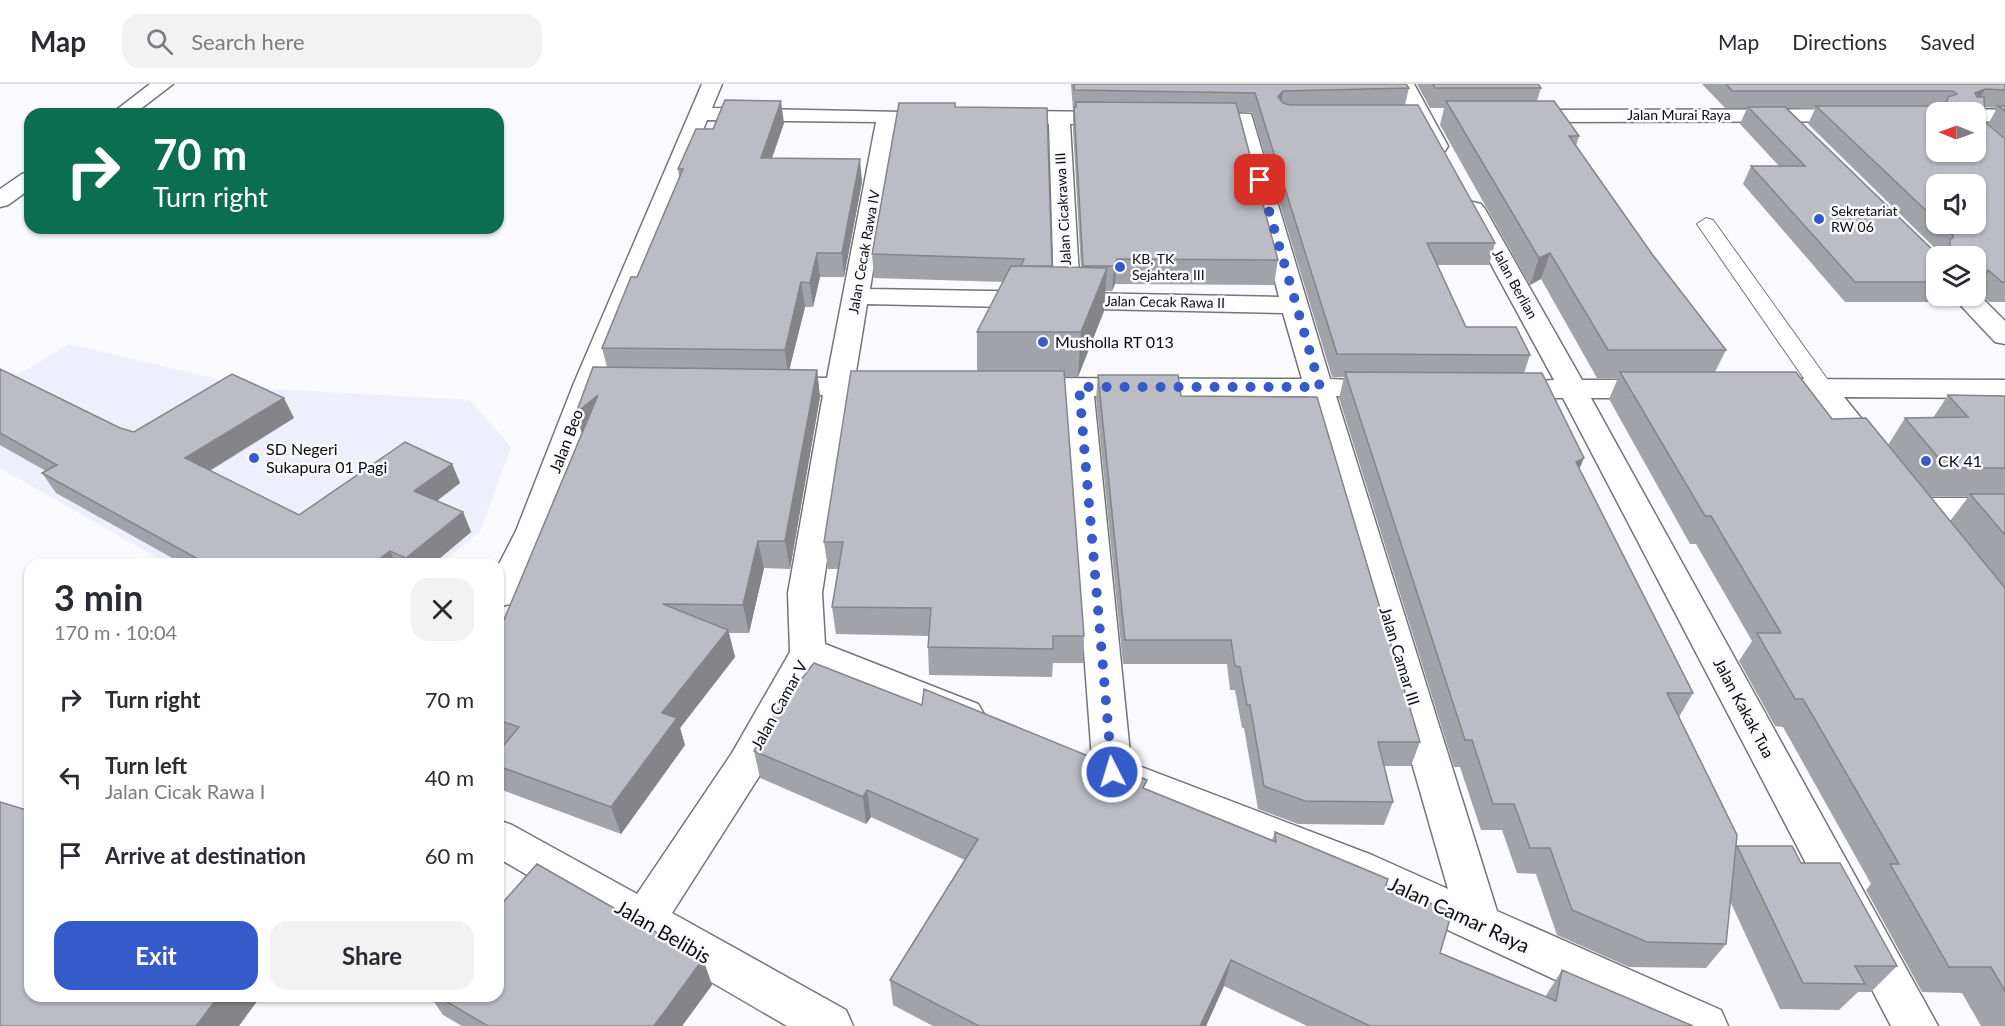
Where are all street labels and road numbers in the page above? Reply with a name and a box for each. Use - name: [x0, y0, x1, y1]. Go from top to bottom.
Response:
- street label: Jalan Murai Raya: [1627, 106, 1731, 123]
- street label: Jalan Cicakrawa III: [1051, 152, 1074, 266]
- street label: Jalan Cecak Rawa IV: [844, 188, 883, 315]
- street label: Jalan Berlian: [1489, 246, 1542, 322]
- street label: Jalan Cecak Rawa II: [1105, 292, 1225, 311]
- street label: Jalan Beo: [545, 406, 586, 475]
- street label: Jalan Camar III: [1376, 604, 1424, 707]
- street label: Jalan Kakak Tua: [1710, 655, 1779, 761]
- street label: Jalan Camar V: [746, 657, 811, 753]
- street label: Jalan Camar Raya: [1385, 871, 1534, 957]
- street label: Jalan Belibis: [611, 894, 716, 968]

